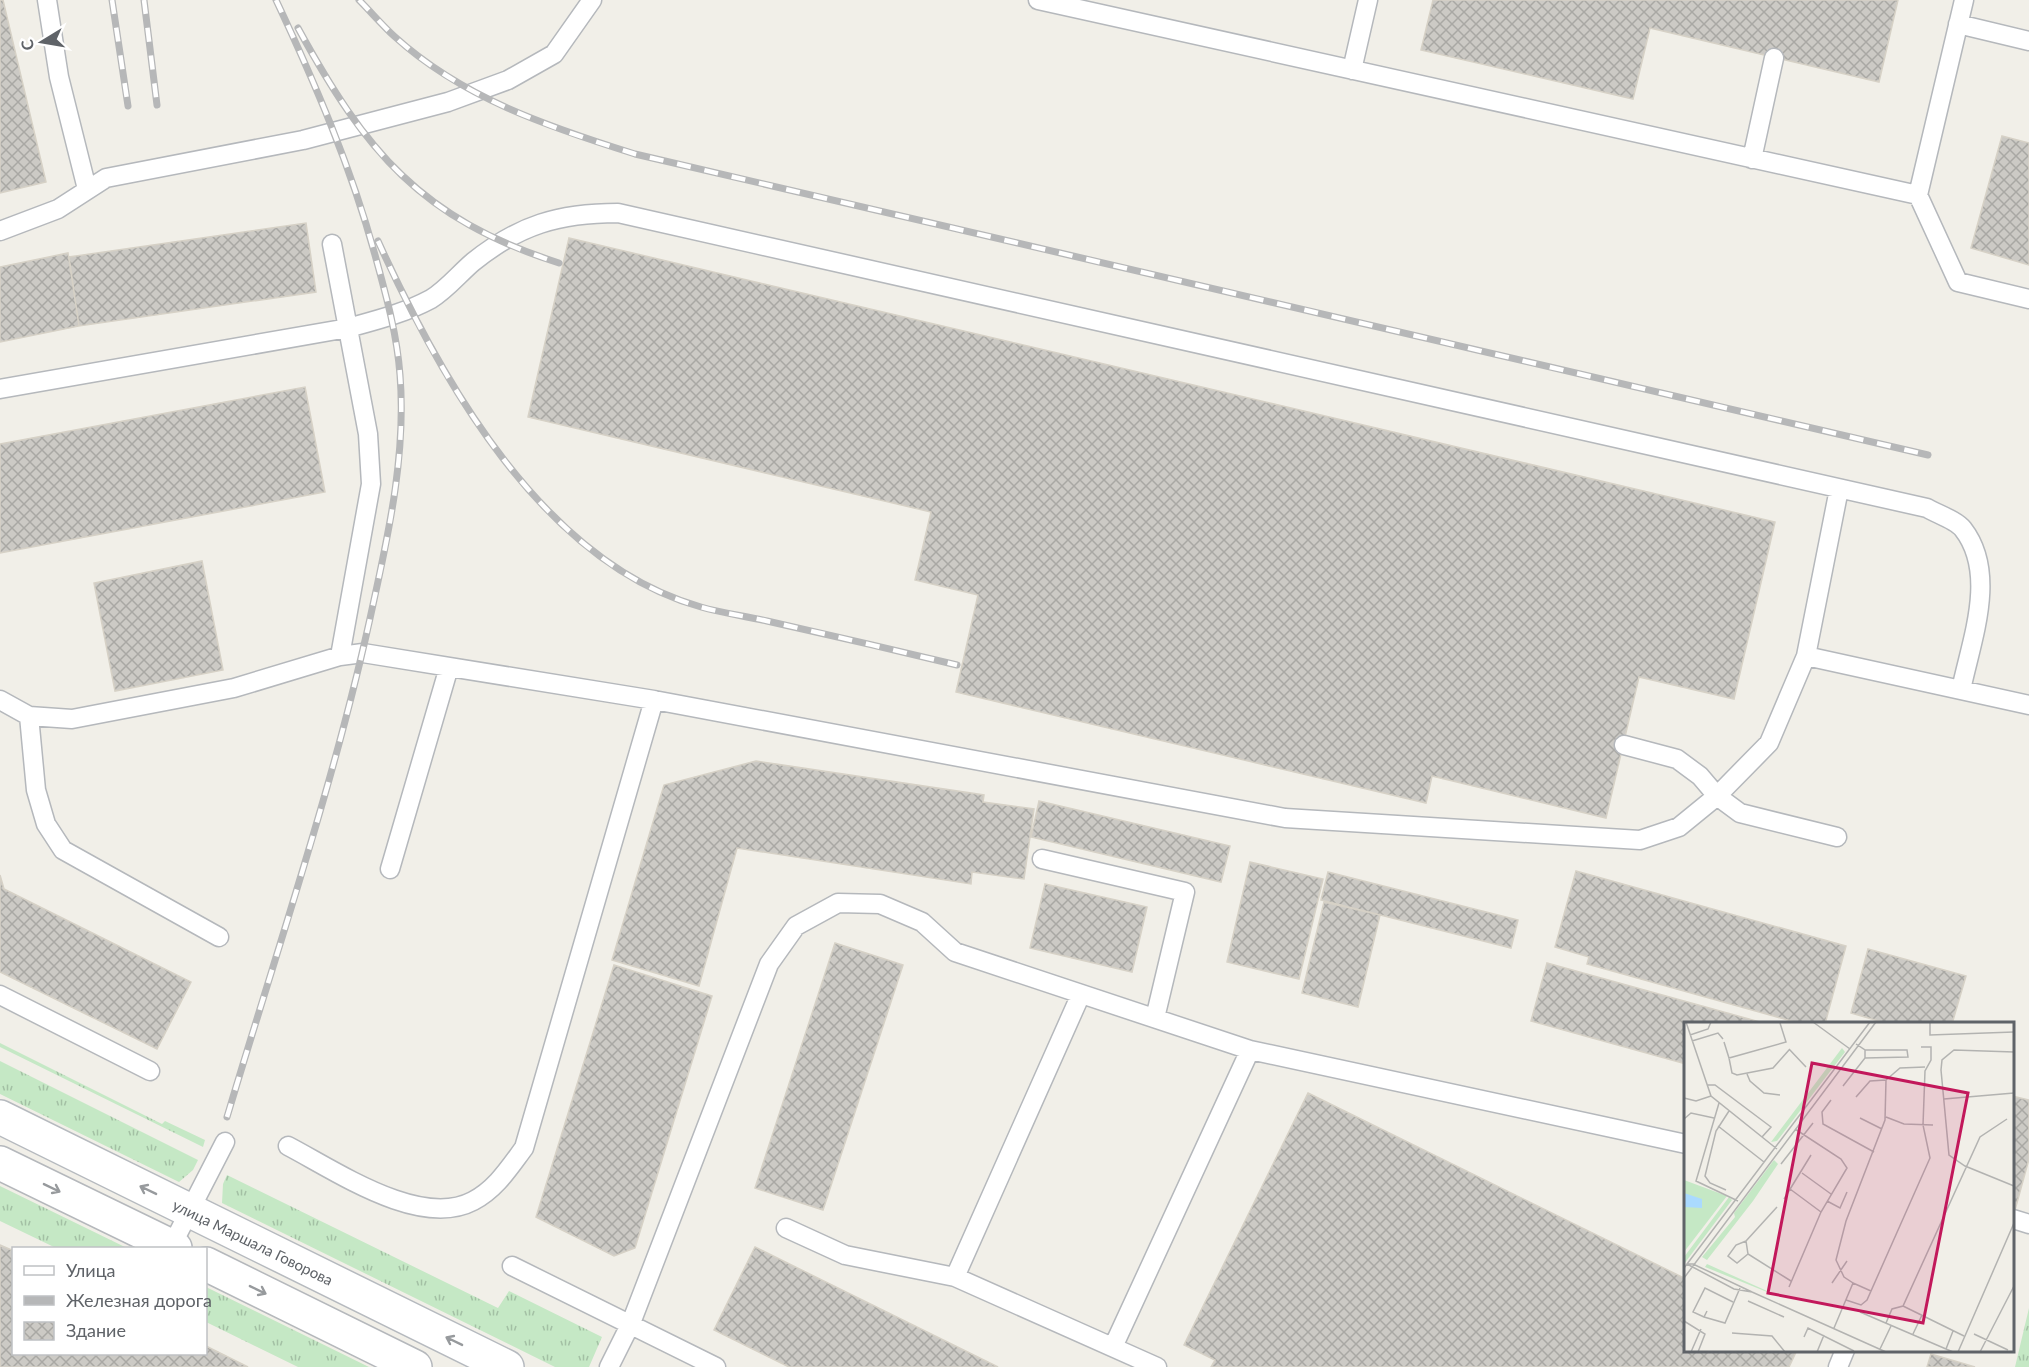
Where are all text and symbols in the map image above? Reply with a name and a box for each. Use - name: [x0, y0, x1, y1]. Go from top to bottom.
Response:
- north arrow: [12, 12, 72, 72]
- text: С: [16, 38, 37, 52]
- inset map: [1684, 1022, 2014, 1352]
- one-way arrow: [43, 1183, 61, 1195]
- one-way arrow: [139, 1184, 157, 1195]
- street label: улица Маршала Говорова: [170, 1195, 336, 1289]
- legend: [12, 1247, 207, 1355]
- text: Улица: [66, 1259, 116, 1281]
- one-way arrow: [249, 1284, 267, 1296]
- text: Железная дорога: [66, 1289, 212, 1311]
- text: Здание: [66, 1319, 126, 1341]
- one-way arrow: [446, 1335, 464, 1347]

